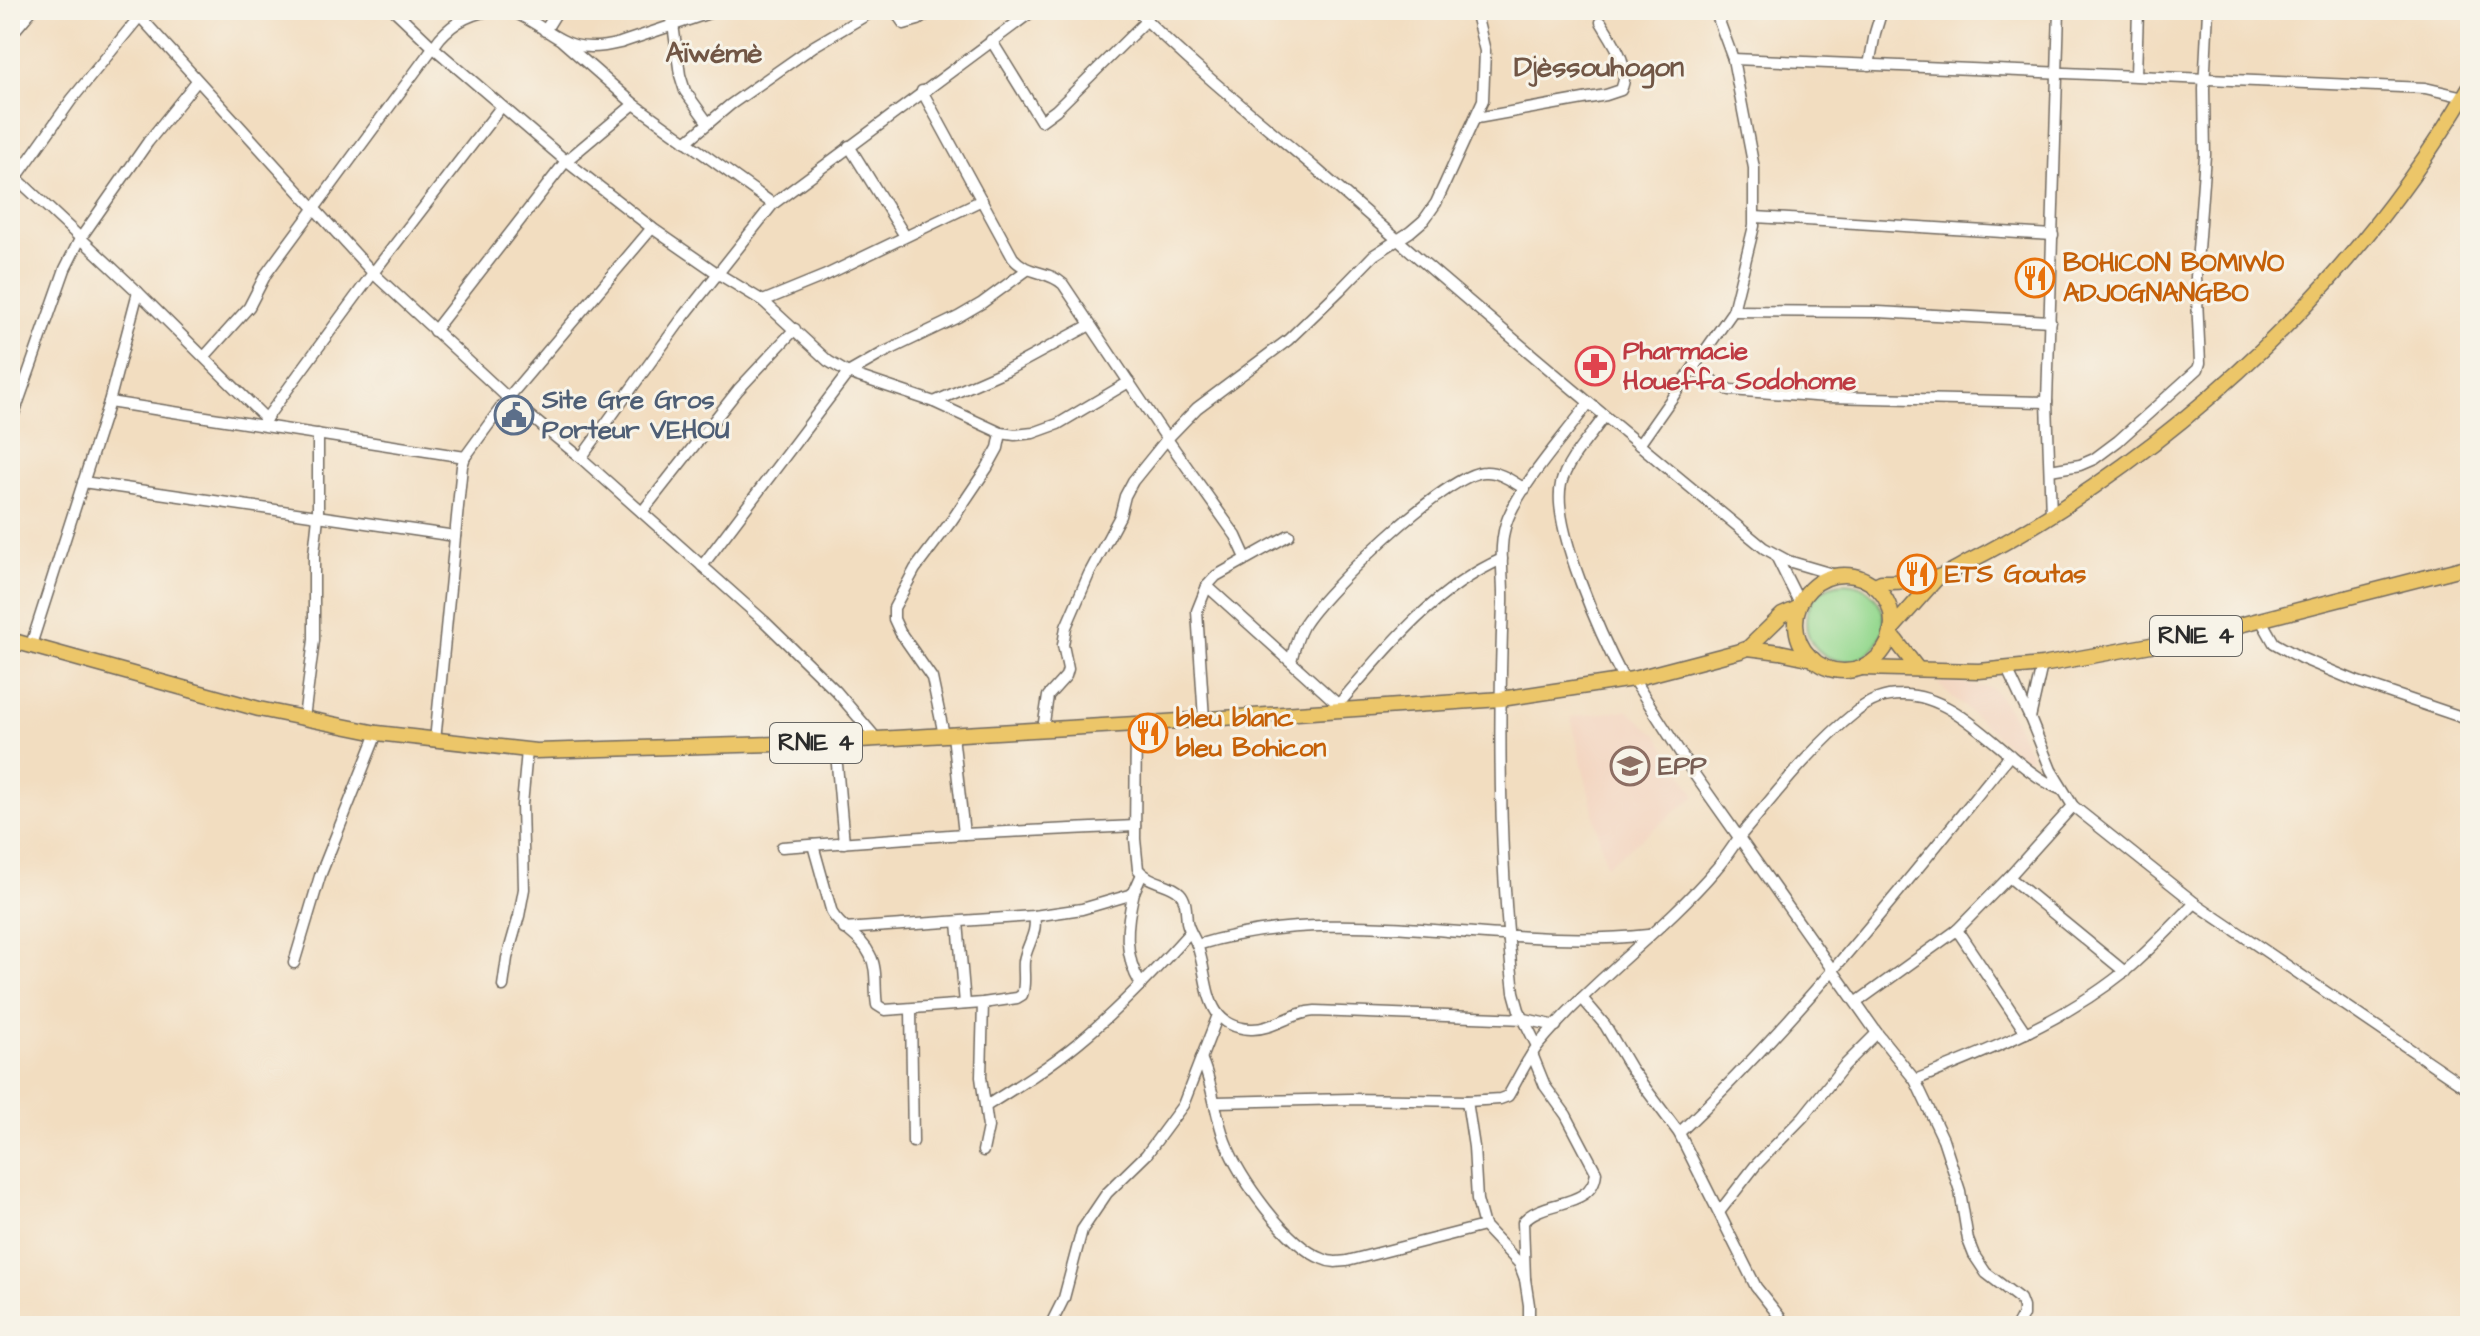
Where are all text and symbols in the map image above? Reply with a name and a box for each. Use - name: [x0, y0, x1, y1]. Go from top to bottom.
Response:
- district label: Aïwémè: [666, 34, 762, 73]
- district label: Djèssouhogon: [1514, 48, 1684, 89]
- place label: BOHICON BOMIWO ADJOGNANGBO: [2063, 245, 2285, 311]
- restaurant icon: BOHICON BOMIWO ADJOGNANGBO: [2014, 257, 2056, 299]
- place label: Pharmacie Houeffa Sodohome: [1623, 333, 1856, 399]
- pharmacy icon: Pharmacie Houeffa Sodohome: [1574, 345, 1616, 387]
- place label: Site Gre Gros Porteur VEHOU: [541, 382, 730, 448]
- public building icon: Site Gre Gros Porteur VEHOU: [493, 394, 535, 436]
- restaurant icon: ETS Goutas: [1896, 553, 1938, 595]
- place label: ETS Goutas: [1945, 556, 2086, 592]
- road number: RNIE 4: [2150, 616, 2242, 656]
- place label: bleu blanc bleu Bohicon: [1176, 700, 1326, 766]
- restaurant icon: bleu blanc bleu Bohicon: [1127, 712, 1169, 754]
- road number: RNIE 4: [770, 723, 862, 763]
- school or university icon: EPP: [1609, 745, 1651, 787]
- place label: EPP: [1658, 748, 1707, 784]

